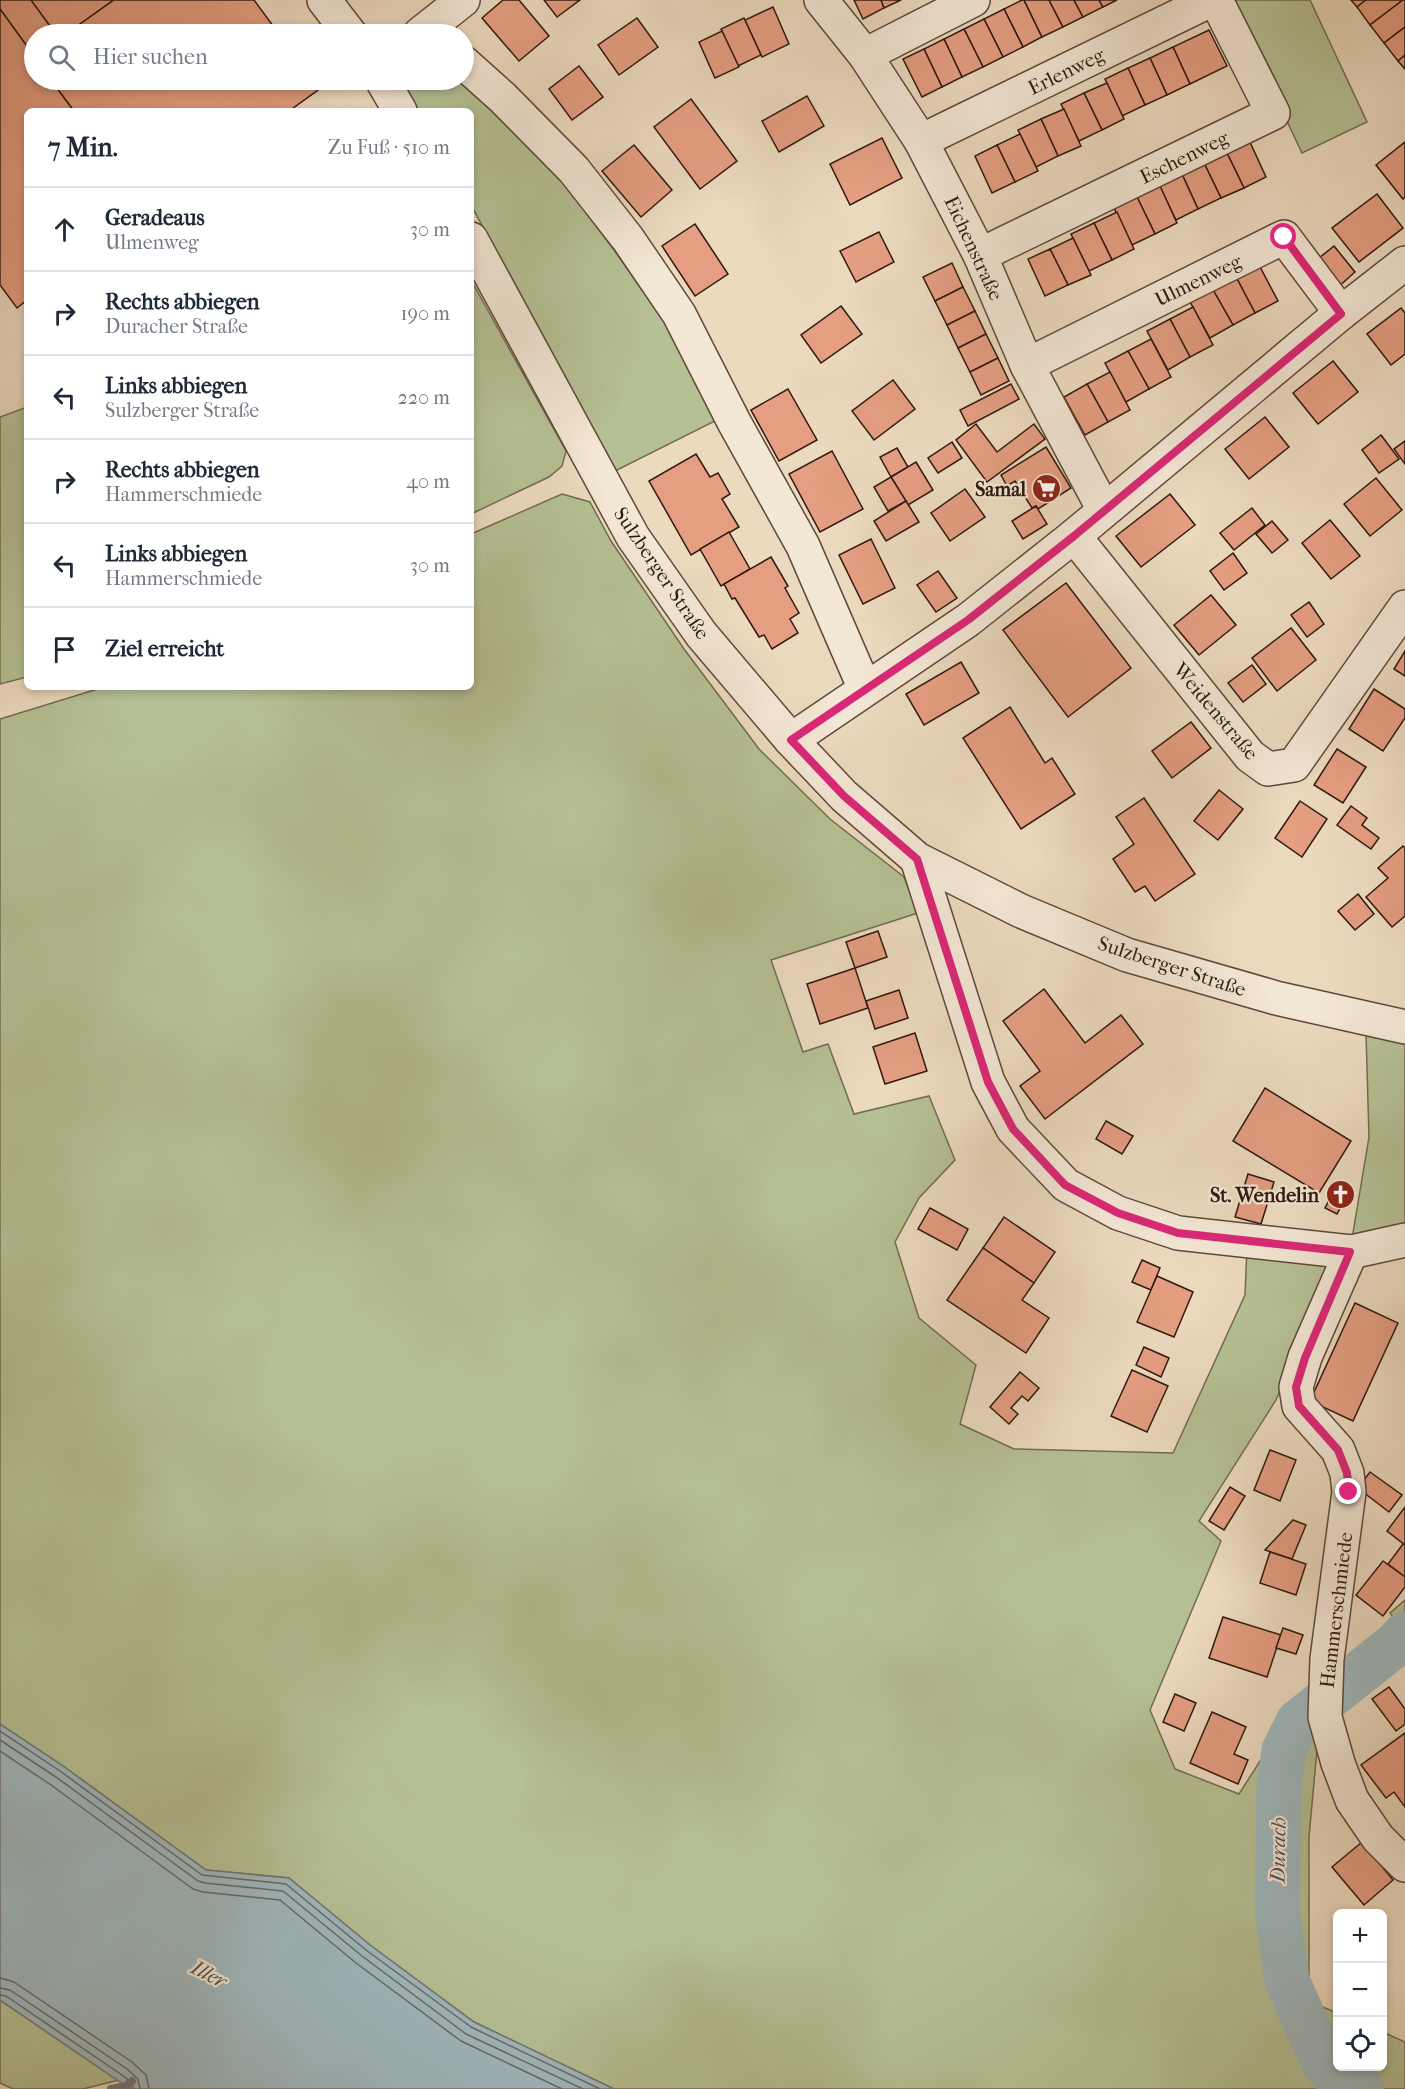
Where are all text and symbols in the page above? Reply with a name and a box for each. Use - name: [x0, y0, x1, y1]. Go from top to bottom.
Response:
- search box: [24, 24, 474, 90]
- icon: search: [45, 41, 78, 74]
- street label: Erlenweg: [1024, 43, 1108, 100]
- text: Hier suchen: [93, 44, 208, 70]
- street label: Eschenweg: [1136, 126, 1233, 189]
- text: 7 Min.: [48, 132, 118, 163]
- text: Zu Fuß · 510 m: [328, 136, 450, 159]
- street label: Eichenstraße: [939, 192, 1008, 304]
- text: Geradeaus: [105, 205, 205, 231]
- icon: ahead: [48, 213, 81, 246]
- text: 30 m: [410, 218, 450, 241]
- route start: [1270, 223, 1296, 249]
- text: Ulmenweg: [105, 231, 199, 254]
- street label: Ulmenweg: [1151, 249, 1246, 311]
- text: Rechts abbiegen: [105, 289, 260, 315]
- icon: right: [48, 297, 81, 330]
- text: 190 m: [400, 302, 450, 325]
- text: Duracher Straße: [105, 315, 248, 338]
- text: Links abbiegen: [105, 373, 247, 399]
- icon: left: [48, 381, 81, 414]
- text: 220 m: [397, 386, 450, 409]
- text: Sulzberger Straße: [105, 399, 259, 422]
- text: Rechts abbiegen: [105, 457, 260, 483]
- icon: right: [48, 465, 81, 498]
- text: 40 m: [406, 470, 450, 493]
- supermarket icon: Samal: [1031, 473, 1063, 505]
- place label: Samal: [975, 478, 1026, 501]
- text: Hammerschmiede: [105, 483, 262, 506]
- street label: Sulzberger Straße: [609, 503, 714, 644]
- text: Links abbiegen: [105, 541, 247, 567]
- icon: left: [48, 549, 81, 582]
- text: 30 m: [410, 554, 450, 577]
- text: Hammerschmiede: [105, 567, 262, 590]
- icon: arrive: [48, 633, 81, 666]
- text: Ziel erreicht: [105, 636, 224, 662]
- street label: Weidenstraße: [1168, 657, 1263, 765]
- street label: Sulzberger Straße: [1095, 932, 1249, 1001]
- church icon: St. Wendelin: [1324, 1179, 1356, 1211]
- place label: St. Wendelin: [1210, 1184, 1319, 1207]
- route end: [1335, 1478, 1361, 1504]
- street label: Hammerschmiede: [1316, 1531, 1357, 1689]
- water label: Durach: [1265, 1817, 1291, 1885]
- map controls: [1333, 1909, 1387, 2071]
- button: +: [1333, 1909, 1387, 1963]
- water label: Iller: [186, 1955, 232, 1994]
- button: −: [1333, 1963, 1387, 2017]
- button: locate: [1333, 2017, 1387, 2071]

